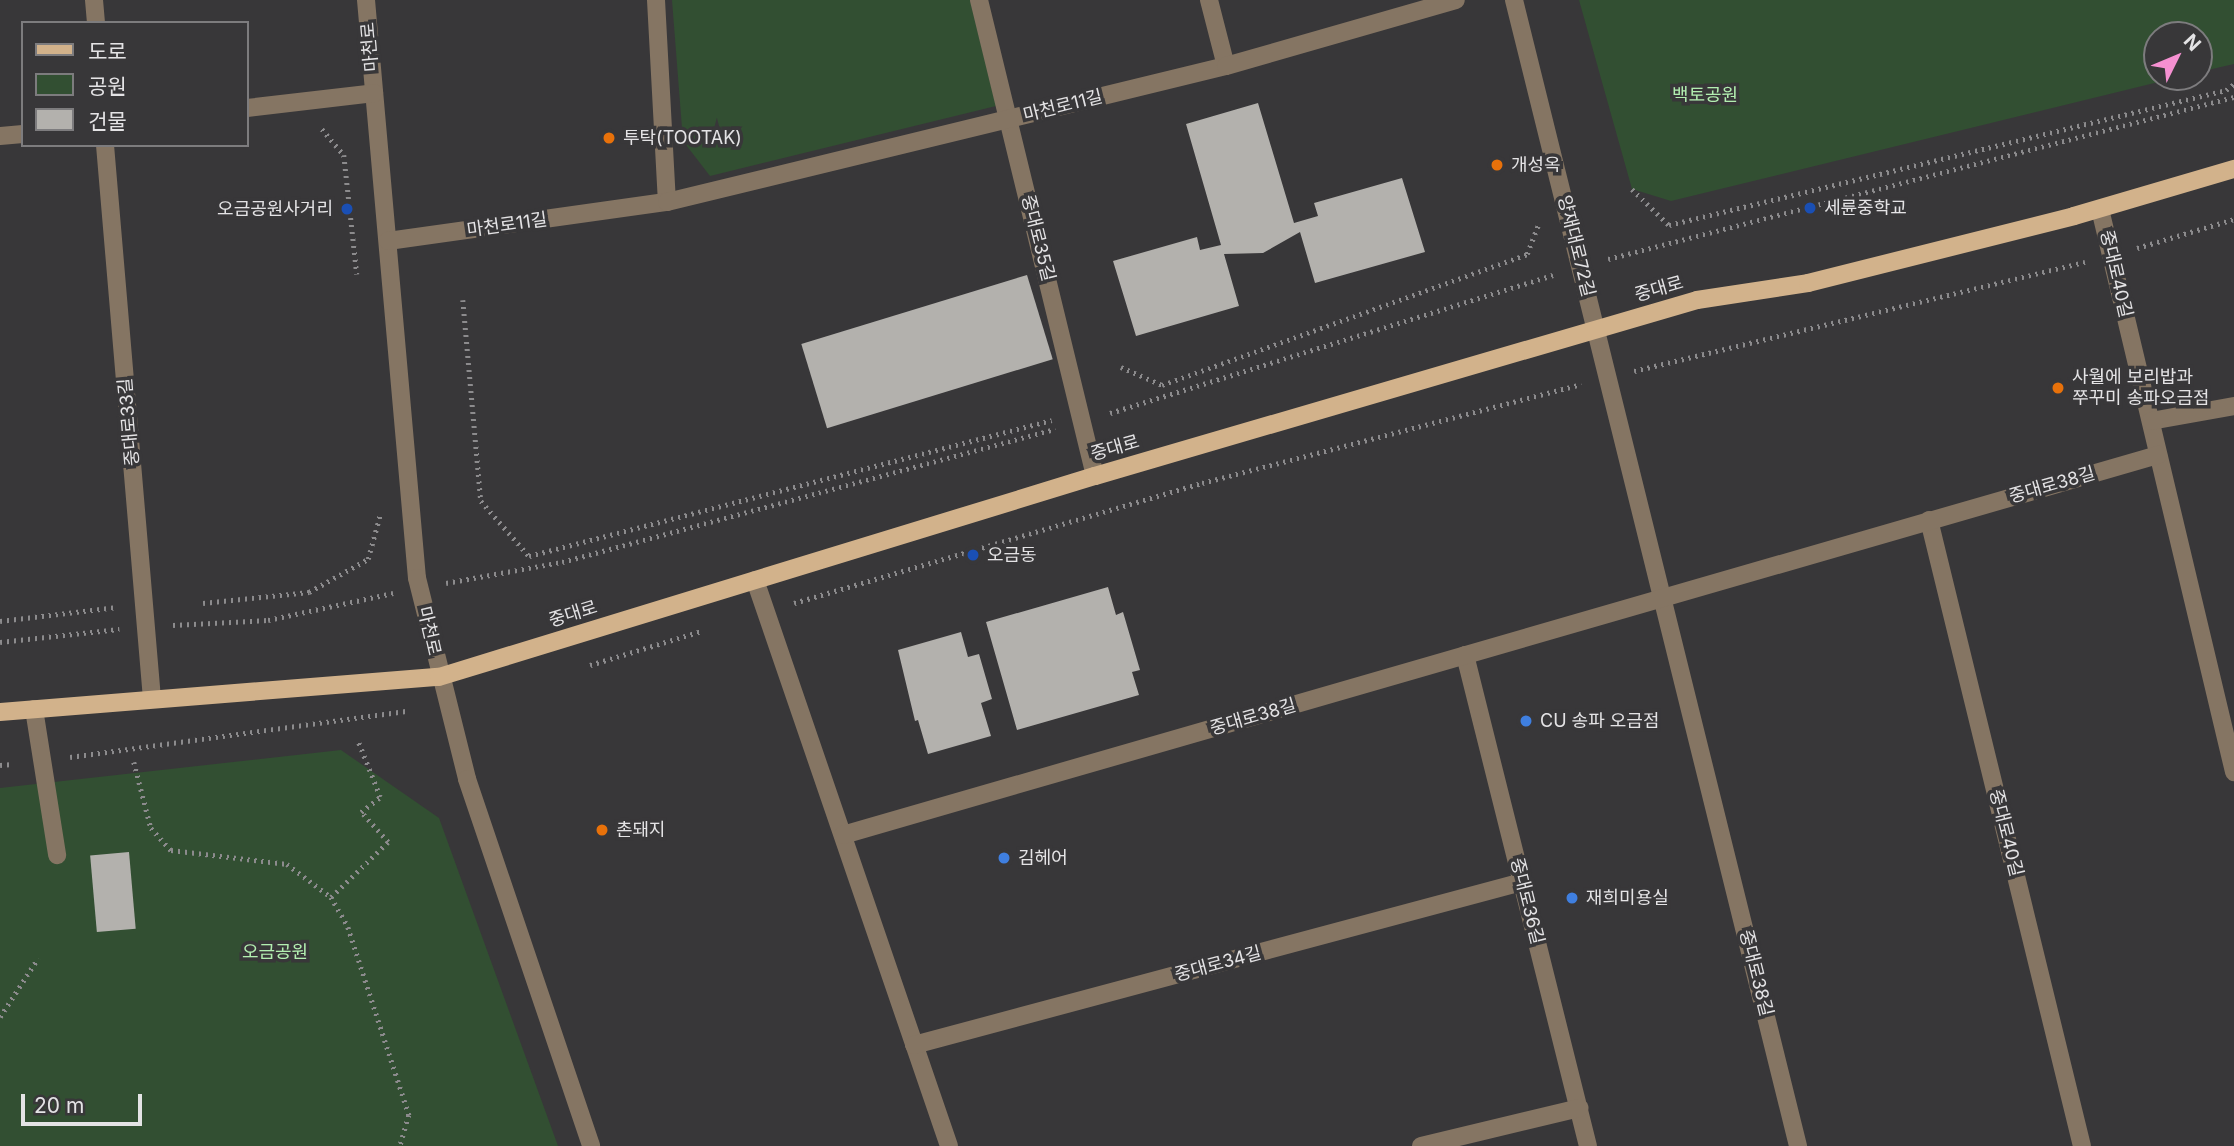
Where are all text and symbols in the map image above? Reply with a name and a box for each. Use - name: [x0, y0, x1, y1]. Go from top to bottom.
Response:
- legend: [21, 21, 248, 147]
- street label: 마천로: [357, 21, 383, 73]
- north arrow: [2143, 21, 2213, 91]
- text: N: [2179, 30, 2206, 56]
- text: 도로: [88, 39, 127, 64]
- text: 공원: [88, 74, 127, 99]
- park label: 백토공원: [1672, 84, 1738, 106]
- street label: 마천로11길: [1021, 86, 1105, 126]
- text: 건물: [88, 109, 127, 134]
- place label: 투탁(TOOTAK): [623, 127, 742, 149]
- marker: 투탁(TOOTAK): [601, 130, 617, 146]
- place label: 개성옥: [1511, 154, 1561, 176]
- marker: 개성옥: [1489, 157, 1505, 173]
- street label: 중대로35길: [1017, 193, 1059, 283]
- street label: 양재대로72길: [1553, 193, 1599, 299]
- place label: 세륜중학교: [1824, 197, 1907, 219]
- place label: 오금공원사거리: [217, 198, 333, 220]
- marker: 세륜중학교: [1802, 200, 1818, 216]
- marker: 오금공원사거리: [339, 201, 355, 217]
- street label: 마천로11길: [465, 209, 549, 241]
- street label: 중대로40길: [2095, 228, 2137, 320]
- street label: 중대로: [1632, 272, 1686, 306]
- place label: 사월에 보리밥과 쭈꾸미 송파오금점: [2072, 367, 2210, 410]
- street label: 중대로33길: [114, 377, 144, 467]
- marker: 사월에 보리밥과 쭈꾸미 송파오금점: [2050, 380, 2066, 396]
- street label: 중대로: [1088, 431, 1142, 465]
- street label: 중대로38길: [2006, 462, 2098, 508]
- place label: 오금동: [987, 544, 1037, 566]
- marker: 오금동: [965, 547, 981, 563]
- street label: 중대로: [546, 596, 600, 632]
- street label: 마천로: [413, 604, 445, 658]
- street label: 중대로38길: [1207, 694, 1299, 740]
- place label: CU 송파 오금점: [1540, 710, 1659, 732]
- marker: CU 송파 오금점: [1518, 713, 1534, 729]
- street label: 중대로40길: [1985, 787, 2027, 879]
- place label: 촌돼지: [616, 819, 666, 841]
- marker: 촌돼지: [594, 822, 610, 838]
- place label: 김헤어: [1018, 847, 1068, 869]
- marker: 김헤어: [996, 850, 1012, 866]
- street label: 중대로36길: [1506, 855, 1548, 947]
- place label: 재희미용실: [1586, 887, 1669, 909]
- marker: 재희미용실: [1564, 890, 1580, 906]
- street label: 중대로38길: [1735, 927, 1777, 1019]
- park label: 오금공원: [242, 941, 308, 963]
- street label: 중대로34길: [1172, 942, 1264, 986]
- scale bar: [24, 1080, 145, 1124]
- text: 20 m: [34, 1093, 84, 1118]

